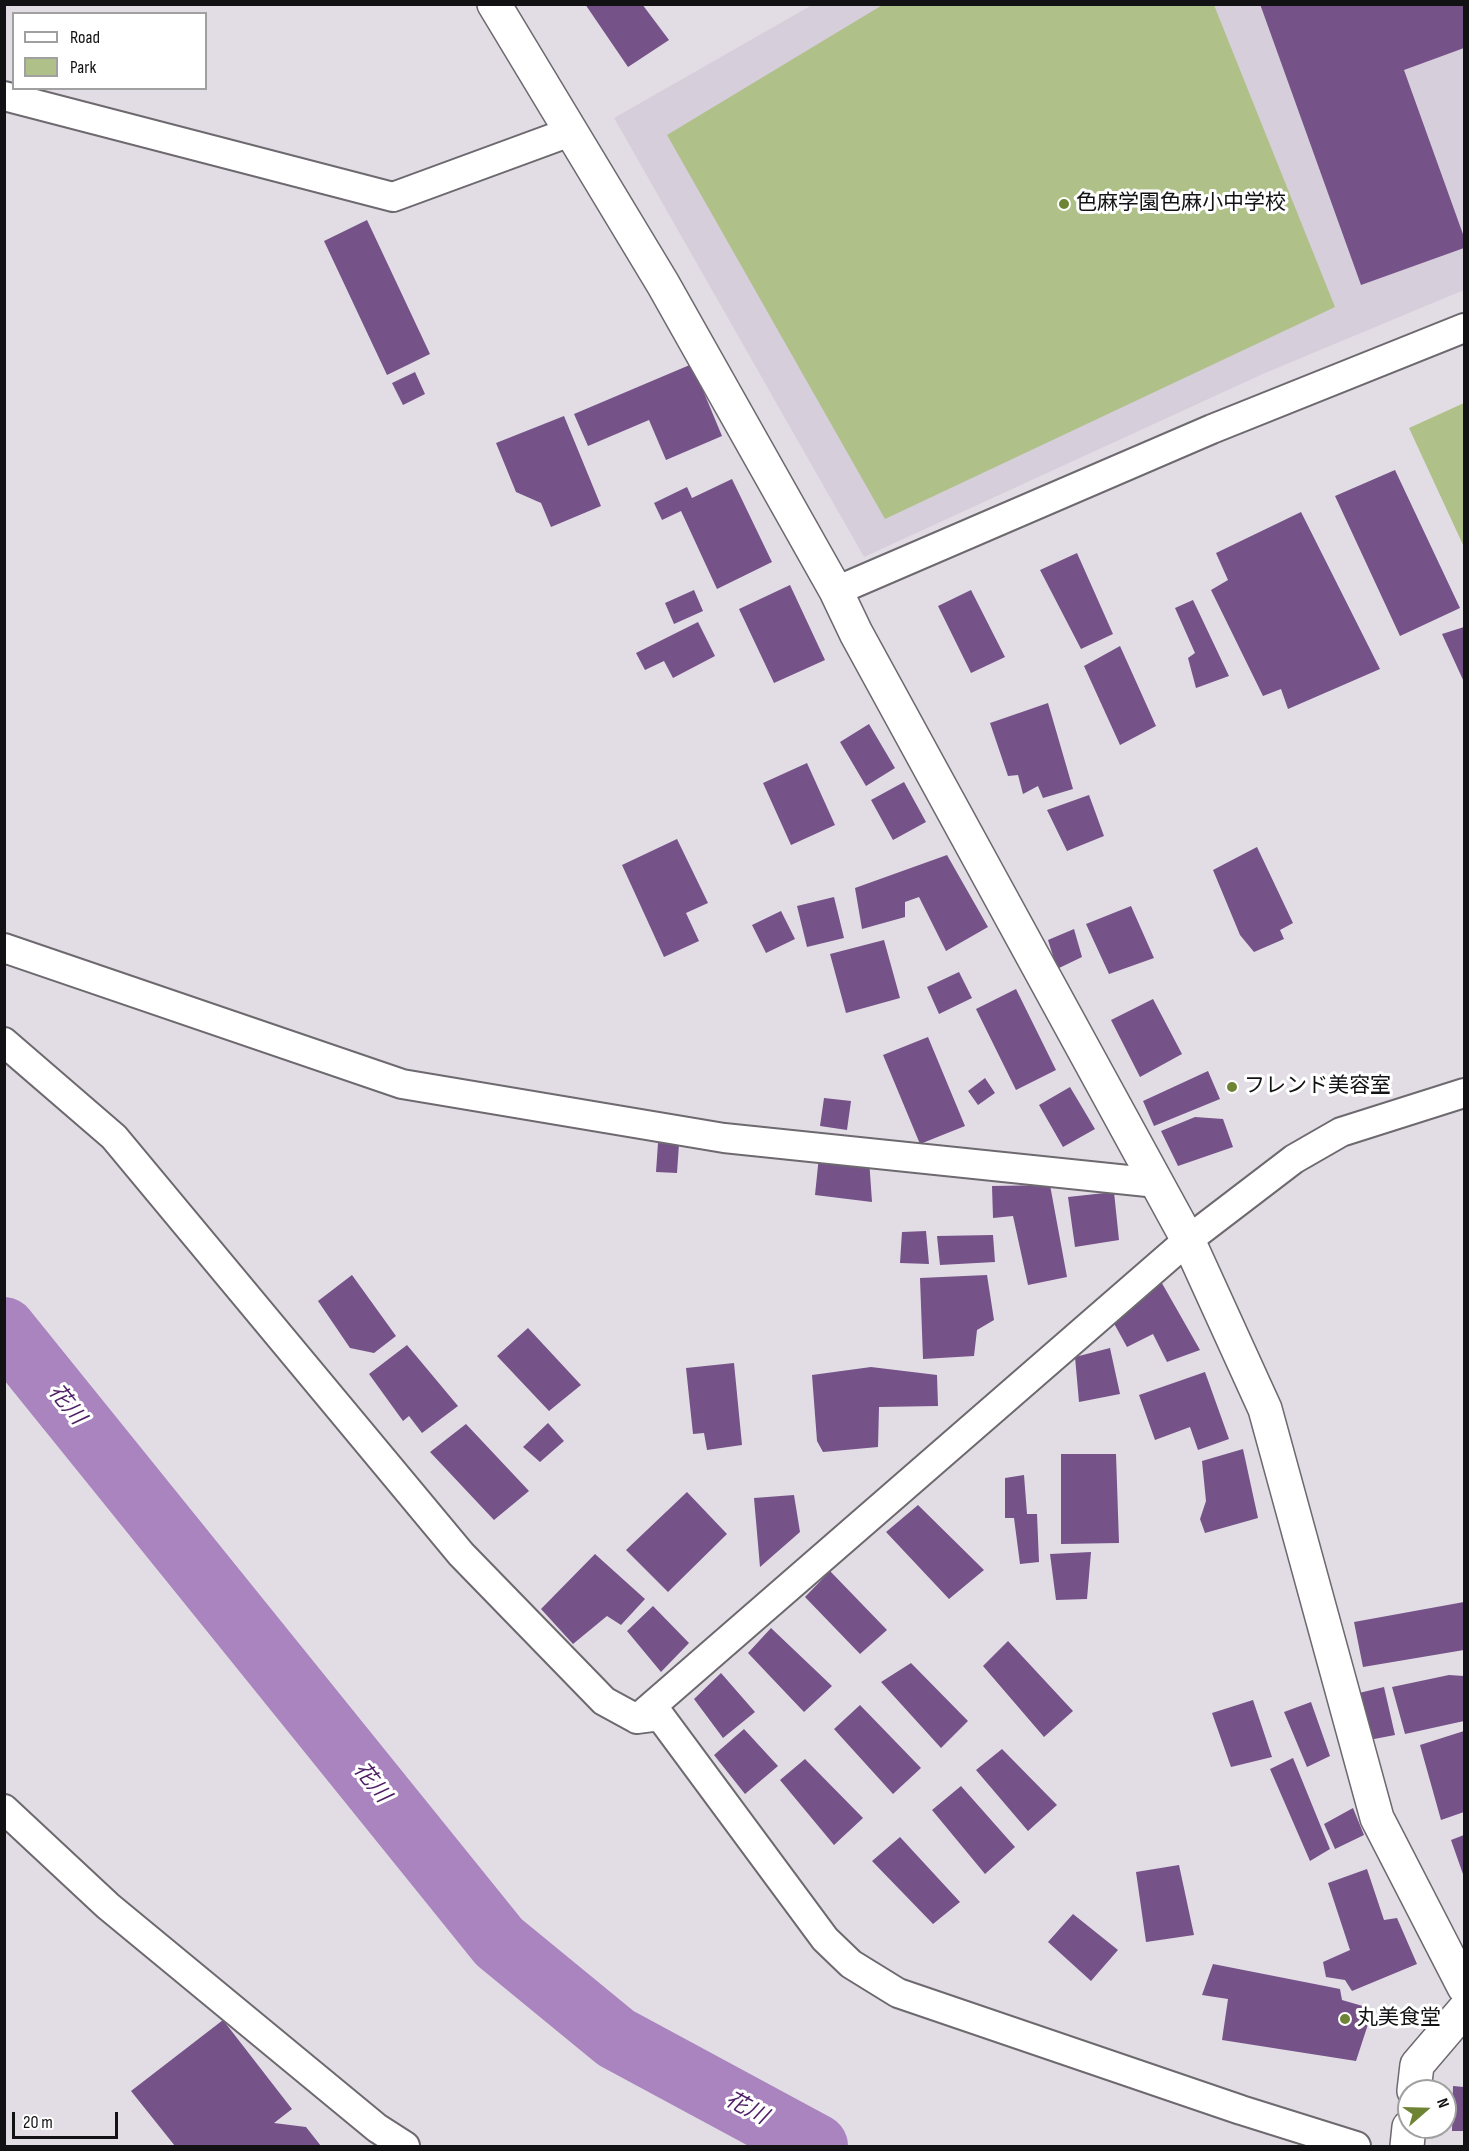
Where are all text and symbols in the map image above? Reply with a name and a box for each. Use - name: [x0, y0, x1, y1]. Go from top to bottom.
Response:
- legend: [12, 12, 207, 90]
- text: Road: [70, 27, 100, 48]
- text: Park: [70, 57, 96, 78]
- place label: 色麻学園色麻小中学校: [1076, 191, 1286, 217]
- marker: 色麻学園色麻小中学校: [1057, 197, 1071, 211]
- place label: フレンド美容室: [1244, 1074, 1391, 1100]
- marker: フレンド美容室: [1225, 1080, 1239, 1094]
- water label: 花川: [42, 1380, 90, 1430]
- water label: 花川: [347, 1758, 395, 1808]
- place label: 丸美食堂: [1357, 2006, 1441, 2032]
- marker: 丸美食堂: [1338, 2012, 1352, 2026]
- north arrow: [1397, 2079, 1457, 2139]
- water label: 花川: [720, 2087, 772, 2131]
- text: N: [1432, 2096, 1453, 2111]
- scale bar: [15, 2100, 122, 2138]
- text: 20 m: [23, 2112, 53, 2133]

